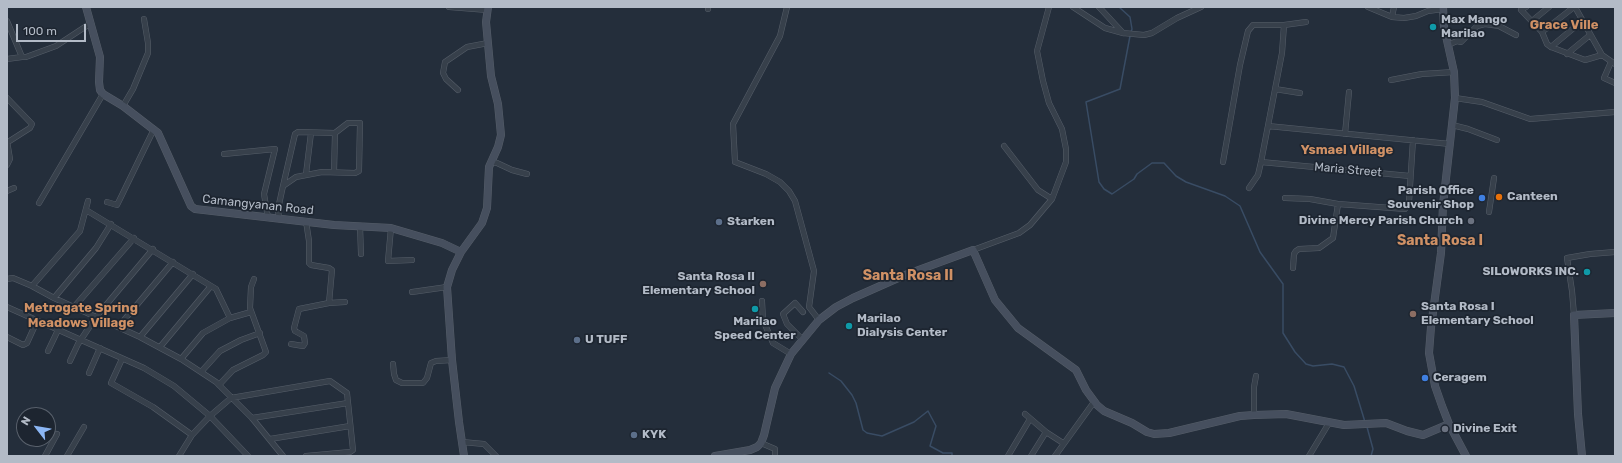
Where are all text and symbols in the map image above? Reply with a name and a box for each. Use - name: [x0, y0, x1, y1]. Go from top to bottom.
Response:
- place label: Max Mango Marilao: [1441, 13, 1507, 41]
- scale bar: [18, 16, 88, 42]
- district label: Grace Ville: [1530, 17, 1598, 33]
- marker: Max Mango Marilao: [1428, 22, 1438, 32]
- text: 100 m: [23, 24, 57, 38]
- district label: Ysmael Village: [1301, 142, 1393, 158]
- street label: Maria Street: [1314, 160, 1382, 180]
- place label: Parish Office Souvenir Shop: [1387, 184, 1474, 212]
- place label: Canteen: [1507, 190, 1558, 204]
- street label: Camangyanan Road: [202, 192, 314, 218]
- marker: Canteen: [1494, 192, 1504, 202]
- marker: Parish Office Souvenir Shop: [1477, 193, 1487, 203]
- place label: Divine Mercy Parish Church: [1299, 214, 1463, 228]
- place label: Starken: [727, 215, 775, 229]
- marker: Divine Mercy Parish Church: [1466, 216, 1476, 226]
- marker: Starken: [714, 217, 724, 227]
- district label: Santa Rosa I: [1397, 233, 1483, 249]
- place label: SILOWORKS INC.: [1482, 265, 1579, 279]
- marker: SILOWORKS INC.: [1582, 267, 1592, 277]
- district label: Santa Rosa II: [863, 268, 953, 284]
- place label: Santa Rosa II Elementary School: [642, 270, 755, 298]
- marker: Santa Rosa II Elementary School: [758, 279, 768, 289]
- district label: Metrogate Spring Meadows Village: [24, 300, 138, 331]
- place label: Santa Rosa I Elementary School: [1421, 300, 1534, 328]
- marker: Marilao Speed Center: [750, 304, 760, 314]
- marker: Santa Rosa I Elementary School: [1408, 309, 1418, 319]
- place label: Marilao Dialysis Center: [857, 312, 947, 340]
- place label: Marilao Speed Center: [714, 315, 796, 343]
- marker: Marilao Dialysis Center: [844, 321, 854, 331]
- place label: U TUFF: [585, 333, 627, 347]
- marker: U TUFF: [572, 335, 582, 345]
- place label: Ceragem: [1433, 371, 1487, 385]
- marker: Ceragem: [1420, 373, 1430, 383]
- north arrow: [16, 407, 56, 447]
- text: N: [19, 414, 34, 428]
- place label: Divine Exit: [1453, 422, 1517, 436]
- marker: Divine Exit: [1440, 424, 1450, 434]
- place label: KYK: [642, 428, 666, 442]
- marker: KYK: [629, 430, 639, 440]

